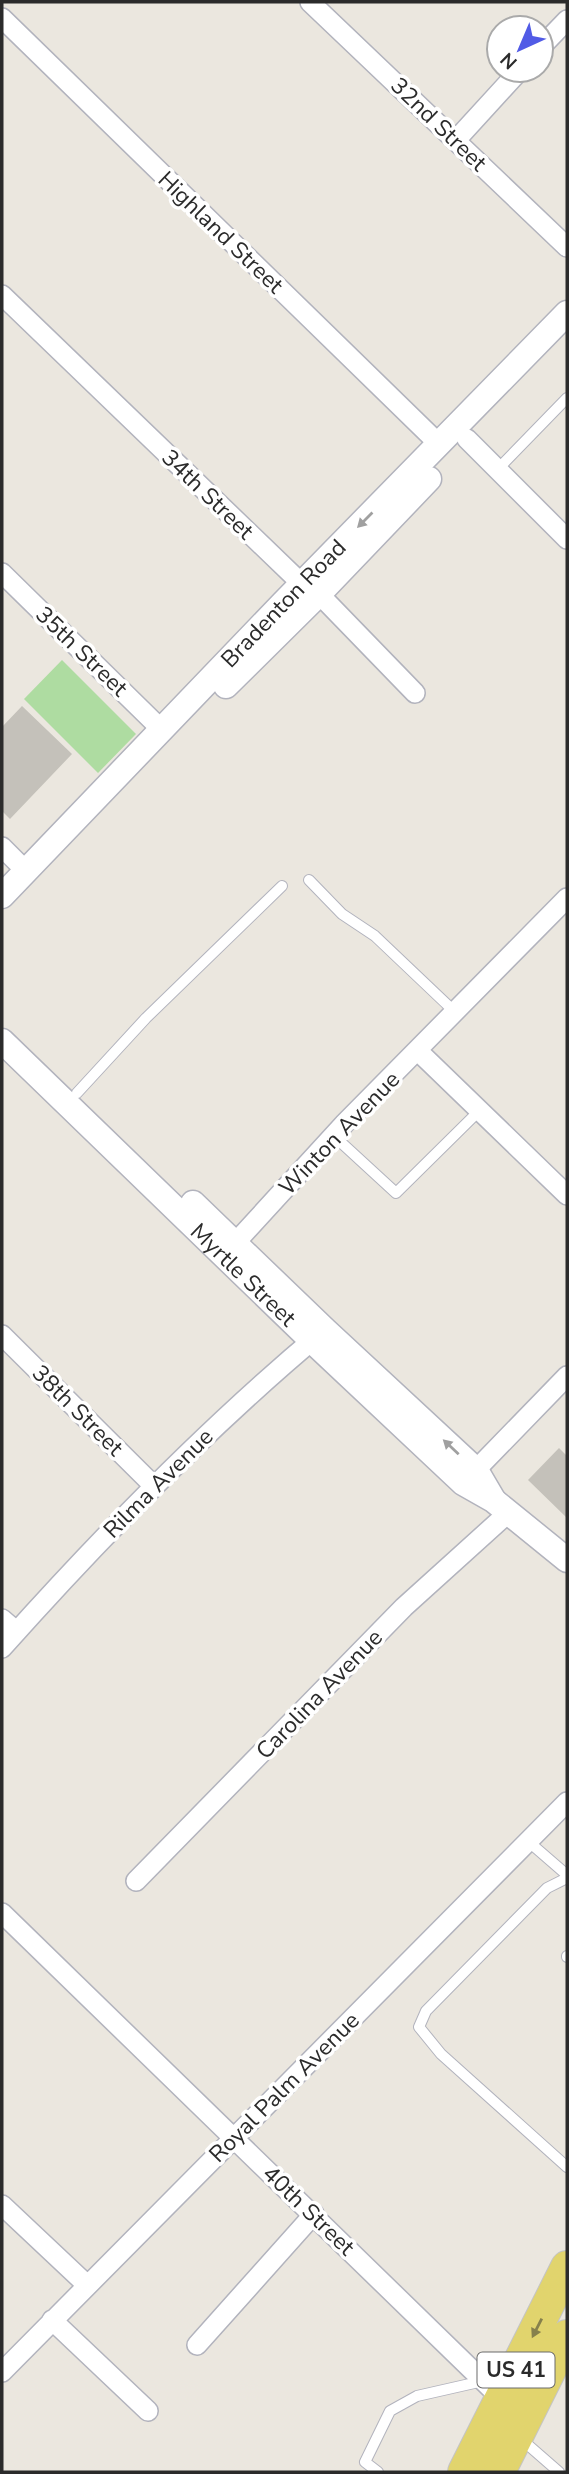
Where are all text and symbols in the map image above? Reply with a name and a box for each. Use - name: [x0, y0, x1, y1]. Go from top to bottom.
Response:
- north arrow: [485, 14, 555, 84]
- text: N: [495, 46, 523, 75]
- street label: 32nd Street: [384, 71, 494, 179]
- street label: Highland Street: [151, 164, 291, 301]
- street label: 34th Street: [155, 442, 261, 547]
- one-way arrow: [358, 511, 374, 528]
- street label: Bradenton Road: [214, 532, 353, 675]
- street label: 35th Street: [29, 599, 135, 704]
- street label: Winton Avenue: [272, 1064, 407, 1202]
- street label: Myrtle Street: [183, 1217, 303, 1334]
- street label: 38th Street: [25, 1358, 131, 1463]
- street label: Rilma Avenue: [97, 1422, 220, 1545]
- one-way arrow: [442, 1439, 460, 1455]
- street label: Carolina Avenue: [249, 1623, 389, 1766]
- street label: Royal Palm Avenue: [202, 2005, 366, 2169]
- street label: 40th Street: [256, 2158, 362, 2263]
- one-way arrow: [531, 2318, 542, 2338]
- road number: US 41: [477, 2352, 554, 2388]

